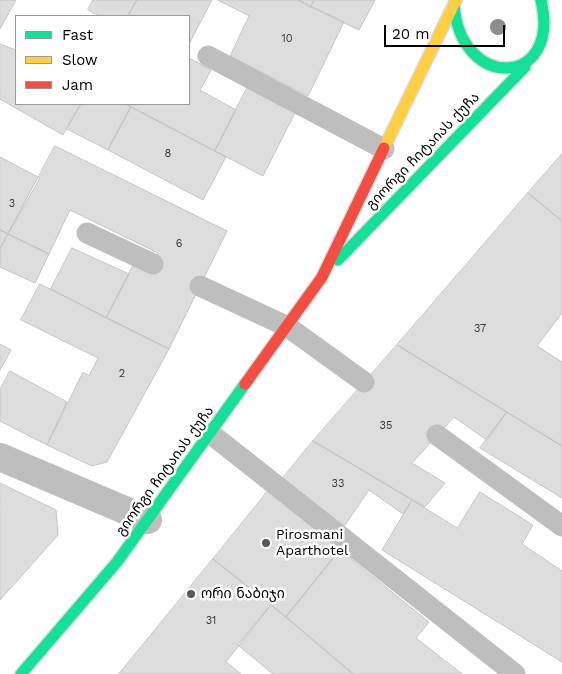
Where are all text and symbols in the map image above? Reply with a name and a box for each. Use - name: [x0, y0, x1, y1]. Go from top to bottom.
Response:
- legend: [15, 15, 190, 105]
- scale bar: [387, 15, 508, 47]
- text: 20 m: [392, 25, 430, 43]
- text: Fast: [62, 26, 93, 44]
- house number: 10: [281, 32, 293, 46]
- text: Slow: [62, 51, 98, 69]
- text: Jam: [62, 76, 93, 94]
- street label: გიორგი ჩიტაიას ქუჩა: [363, 89, 483, 213]
- house number: 8: [165, 147, 171, 161]
- house number: 3: [9, 197, 15, 211]
- house number: 6: [176, 237, 182, 251]
- house number: 37: [474, 322, 486, 336]
- house number: 2: [119, 367, 125, 381]
- street label: გიორგი ჩიტაიას ქუჩა: [112, 403, 218, 539]
- house number: 35: [380, 419, 392, 433]
- house number: 33: [332, 477, 344, 491]
- place label: Pirosmani Aparthotel: [276, 527, 348, 560]
- marker: Pirosmani Aparthotel: [260, 537, 272, 549]
- place label: ორი ნაბიჯი: [201, 586, 285, 602]
- marker: ორი ნაბიჯი: [185, 588, 197, 600]
- house number: 31: [206, 614, 216, 628]

